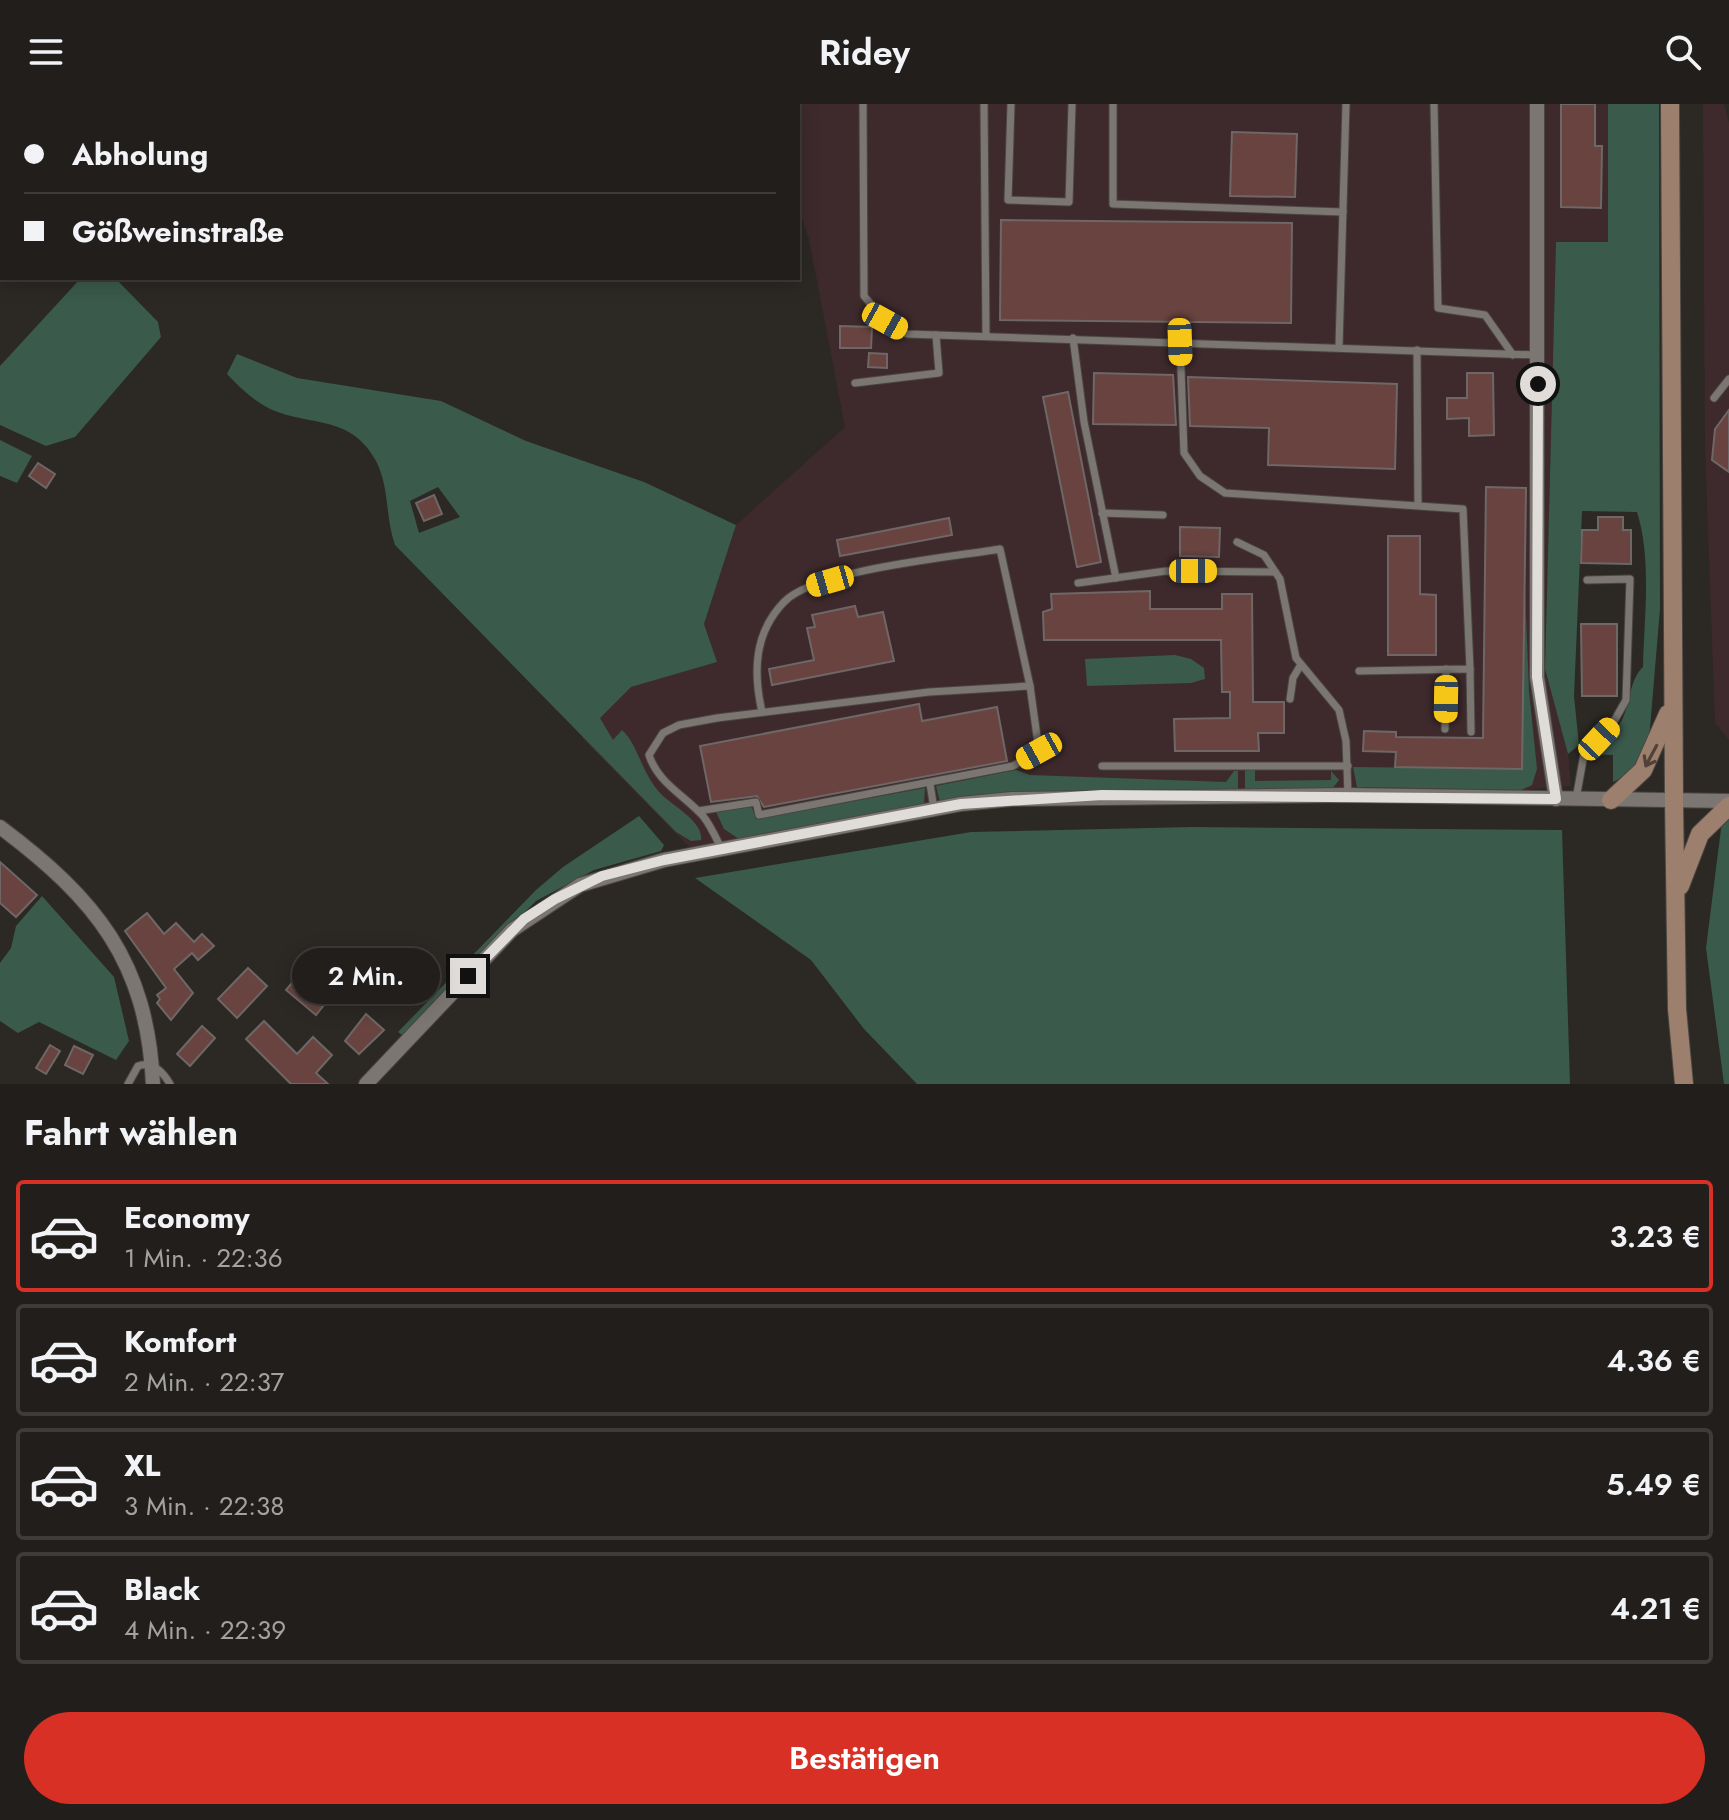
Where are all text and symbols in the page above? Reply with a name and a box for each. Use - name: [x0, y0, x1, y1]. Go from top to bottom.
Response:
- text: Ridey: [819, 26, 910, 78]
- icon: menu: [24, 30, 68, 74]
- icon: search: [1661, 30, 1705, 74]
- text: Abholung: [72, 133, 208, 176]
- text: Gößweinstraße: [72, 210, 284, 253]
- car: [858, 299, 912, 343]
- car: [1167, 318, 1193, 366]
- route start: [1520, 366, 1556, 402]
- car: [1169, 559, 1217, 583]
- car: [804, 563, 856, 599]
- car: [1434, 675, 1458, 723]
- car: [1574, 713, 1624, 765]
- car: [1012, 729, 1066, 773]
- one-way arrow: [1642, 744, 1658, 768]
- callout: 2 Min.: [292, 948, 440, 1004]
- text: 2 Min.: [328, 957, 404, 995]
- route end: [450, 958, 486, 994]
- text: Fahrt wählen: [24, 1106, 238, 1158]
- text: Economy: [124, 1196, 250, 1239]
- icon: car: [28, 1200, 100, 1272]
- text: 3.23 €: [1609, 1215, 1701, 1258]
- text: 1 Min. · 22:36: [124, 1239, 283, 1277]
- text: Komfort: [124, 1320, 236, 1363]
- icon: car: [28, 1324, 100, 1396]
- text: 4.36 €: [1607, 1339, 1701, 1382]
- text: 2 Min. · 22:37: [124, 1363, 284, 1401]
- text: XL: [124, 1444, 160, 1487]
- icon: car: [28, 1448, 100, 1520]
- text: 5.49 €: [1606, 1463, 1701, 1506]
- text: 3 Min. · 22:38: [124, 1487, 284, 1525]
- text: Black: [124, 1568, 200, 1611]
- icon: car: [28, 1572, 100, 1644]
- text: 4.21 €: [1610, 1587, 1701, 1630]
- text: 4 Min. · 22:39: [124, 1611, 286, 1649]
- button: Bestätigen: [24, 1712, 1705, 1804]

